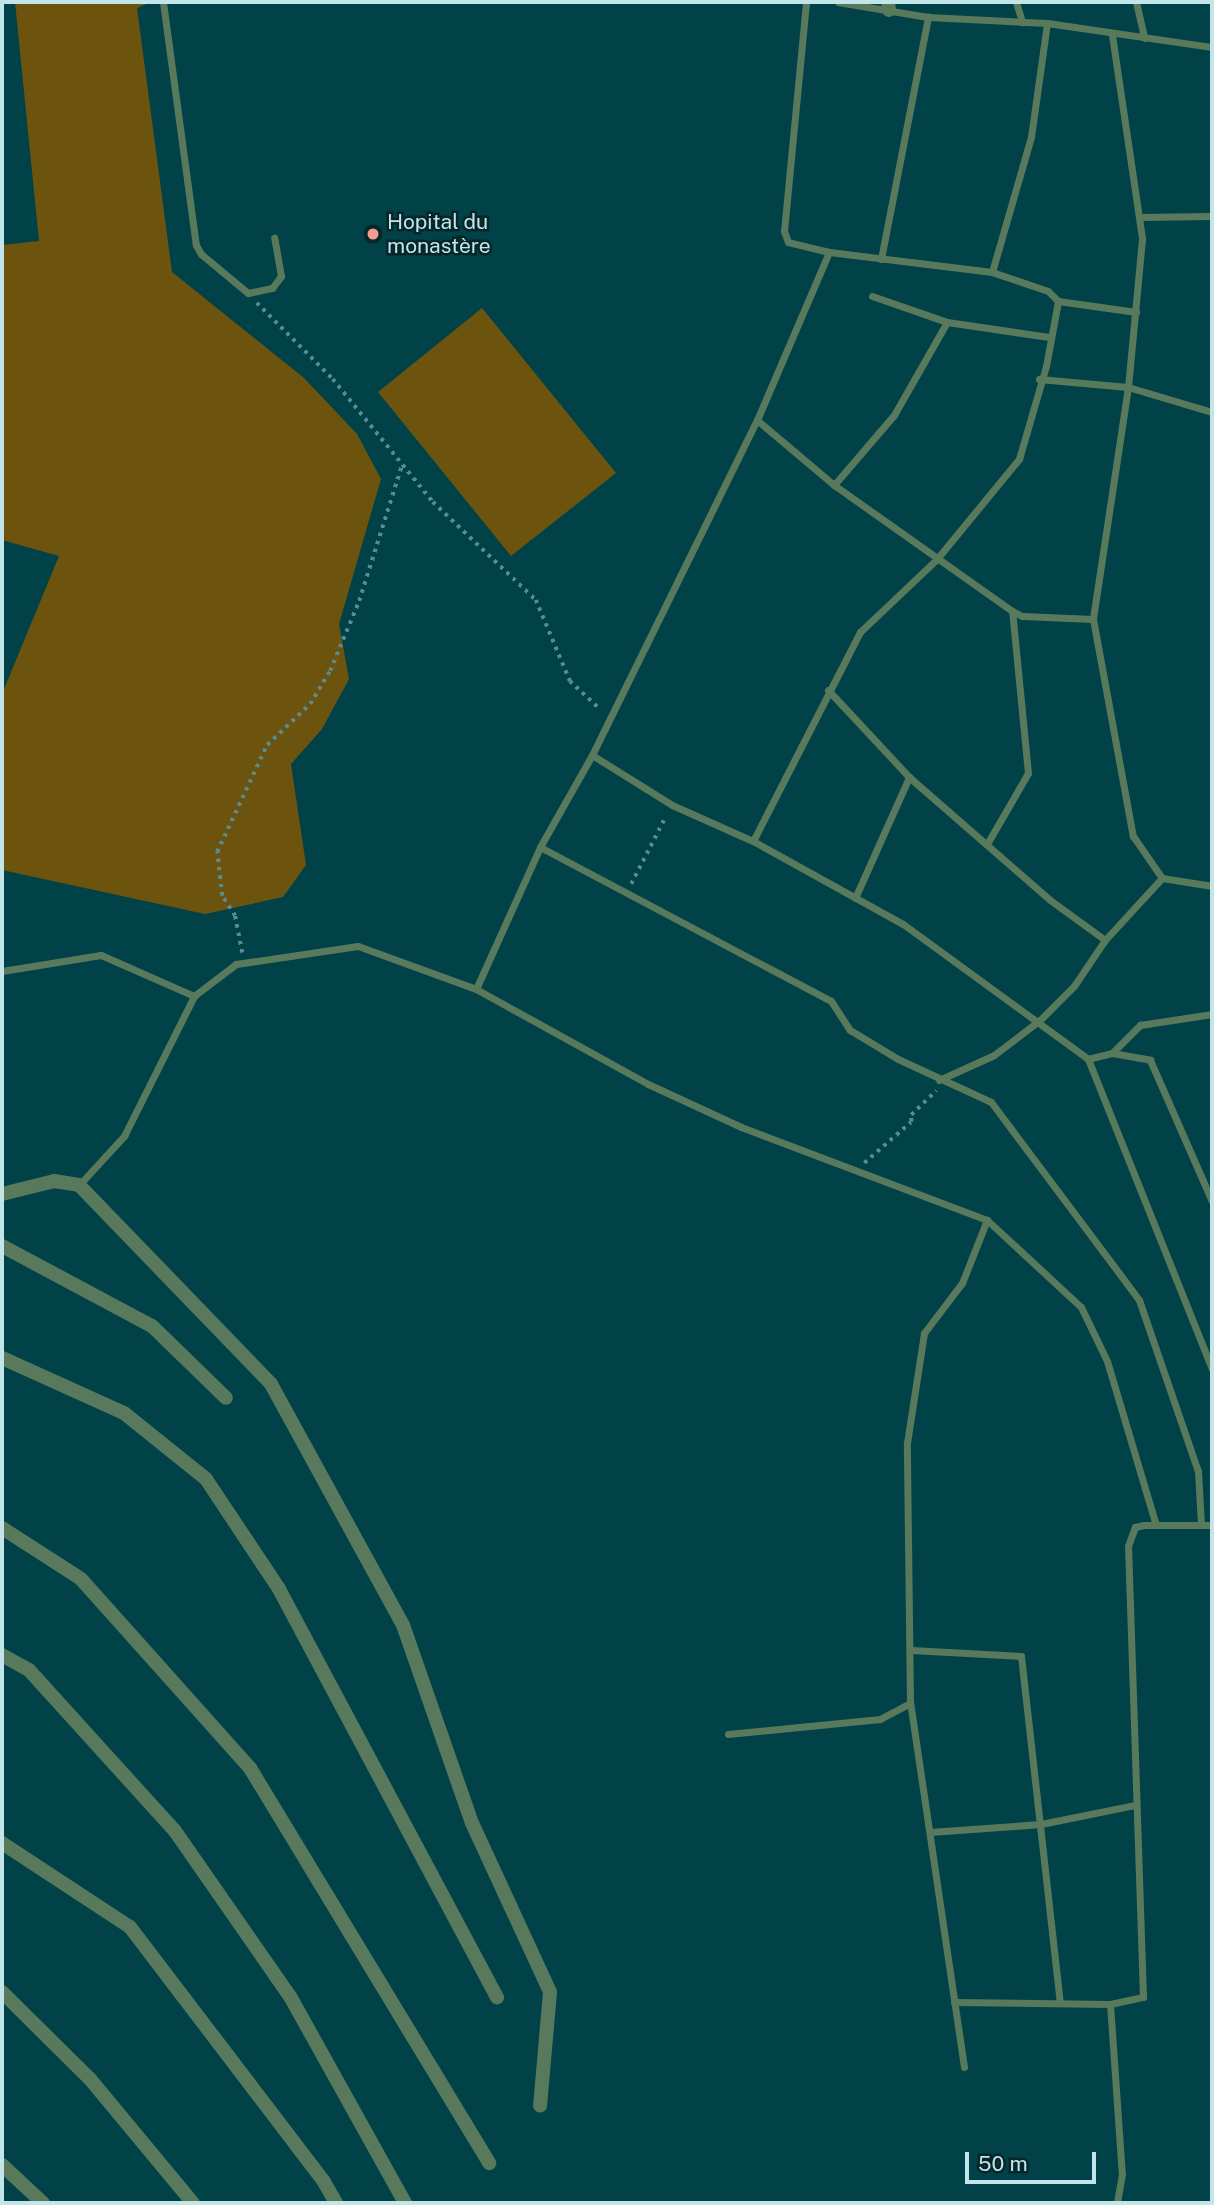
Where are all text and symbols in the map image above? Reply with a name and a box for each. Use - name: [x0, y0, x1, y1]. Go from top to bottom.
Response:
- place label: Hopital du monastère: [387, 209, 491, 259]
- marker: Hopital du monastère: [365, 226, 381, 242]
- scale bar: [969, 2138, 1100, 2182]
- text: 50 m: [978, 2151, 1028, 2176]

